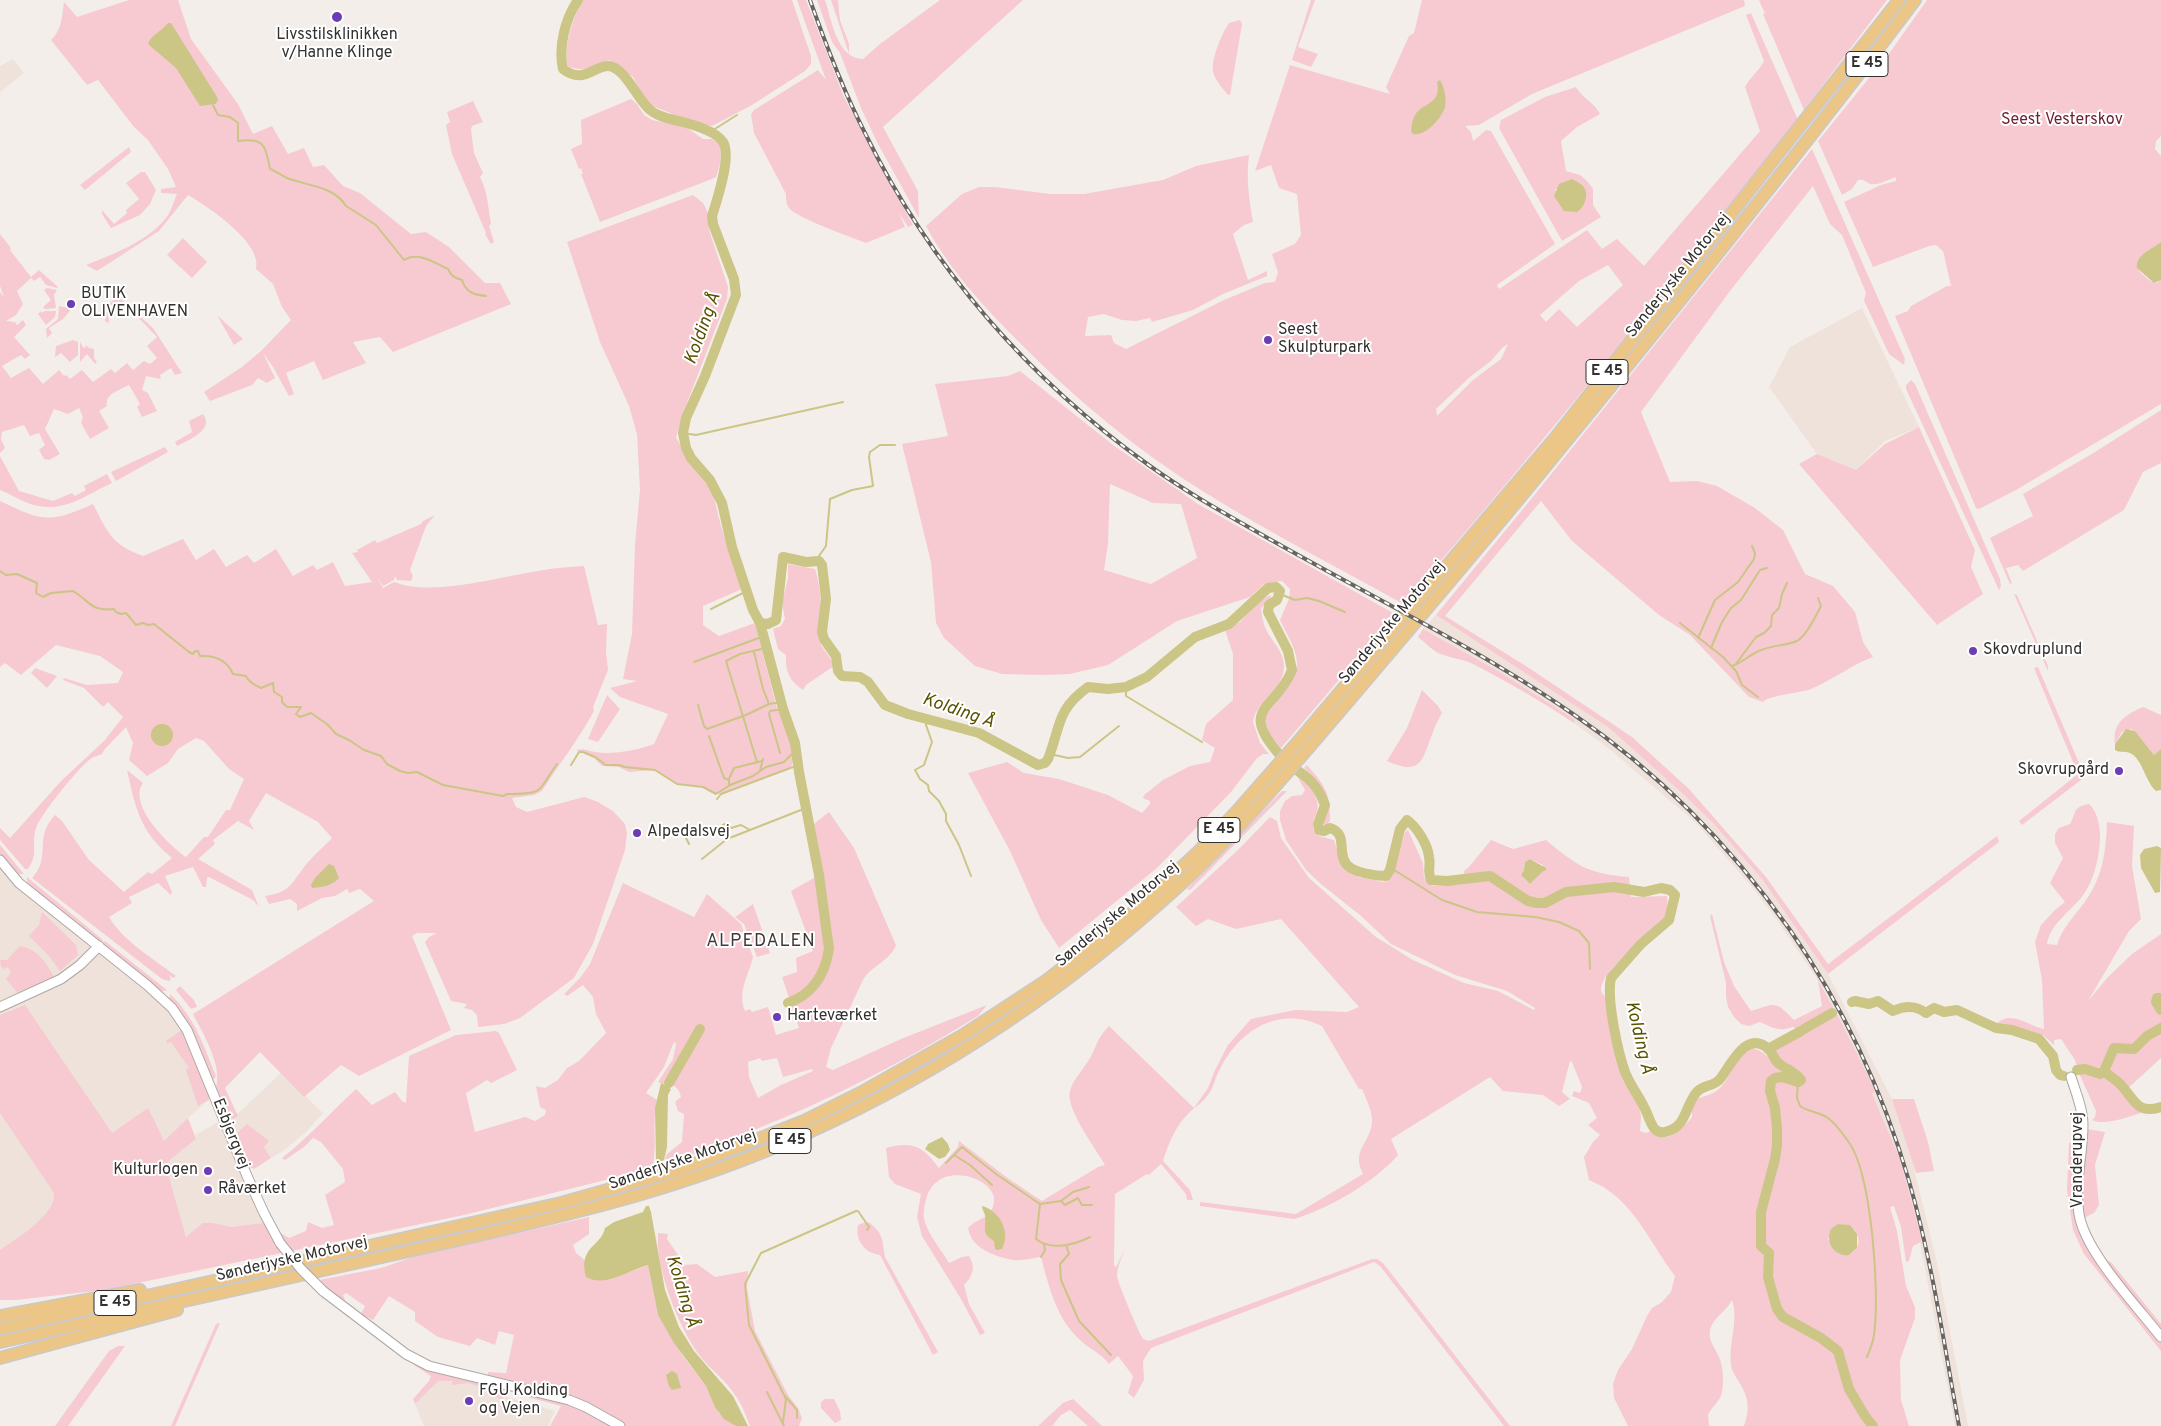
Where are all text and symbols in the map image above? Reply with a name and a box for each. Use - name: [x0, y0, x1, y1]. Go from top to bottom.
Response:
- marker: Livsstilsklinikken v/Hanne Klinge: [330, 10, 344, 24]
- place label: Livsstilsklinikken v/Hanne Klinge: [276, 26, 398, 64]
- road number: E 45: [1846, 52, 1888, 76]
- park label: Seest Vesterskov: [2001, 111, 2123, 131]
- street label: Sønderjyske Motorvej: [1623, 210, 1735, 342]
- place label: BUTIK OLIVENHAVEN: [81, 285, 188, 323]
- water label: Kolding Å: [681, 290, 727, 368]
- marker: BUTIK OLIVENHAVEN: [65, 298, 77, 310]
- place label: Seest Skulpturpark: [1278, 321, 1371, 359]
- marker: Seest Skulpturpark: [1262, 334, 1274, 346]
- road number: E 45: [1586, 360, 1628, 384]
- street label: Sønderjyske Motorvej: [1336, 557, 1450, 689]
- place label: Skovdruplund: [1983, 641, 2082, 661]
- marker: Skovdruplund: [1967, 645, 1979, 657]
- water label: Kolding Å: [919, 690, 997, 734]
- place label: Skovrupgård: [2017, 761, 2109, 781]
- marker: Skovrupgård: [2113, 765, 2125, 777]
- road number: E 45: [1198, 818, 1240, 842]
- place label: Alpedalsvej: [647, 823, 730, 843]
- marker: Alpedalsvej: [631, 827, 643, 839]
- street label: Sønderjyske Motorvej: [1052, 858, 1184, 972]
- district label: ALPEDALEN: [705, 931, 817, 953]
- water label: Kolding Å: [1619, 999, 1657, 1077]
- place label: Harteværket: [787, 1007, 877, 1027]
- marker: Harteværket: [771, 1011, 783, 1023]
- street label: Esbjergvej: [207, 1096, 253, 1172]
- street label: Vranderupvej: [2069, 1112, 2089, 1208]
- street label: Sønderjyske Motorvej: [607, 1127, 759, 1195]
- road number: E 45: [769, 1128, 811, 1154]
- place label: Kulturlogen: [113, 1161, 198, 1181]
- marker: Kulturlogen: [202, 1165, 214, 1177]
- place label: Råværket: [218, 1180, 286, 1200]
- marker: Råværket: [202, 1184, 214, 1196]
- street label: Sønderjyske Motorvej: [214, 1233, 370, 1287]
- water label: Kolding Å: [660, 1253, 702, 1331]
- road number: E 45: [94, 1290, 136, 1316]
- place label: FGU Kolding og Vejen: [479, 1382, 568, 1420]
- marker: FGU Kolding og Vejen: [463, 1395, 475, 1407]

